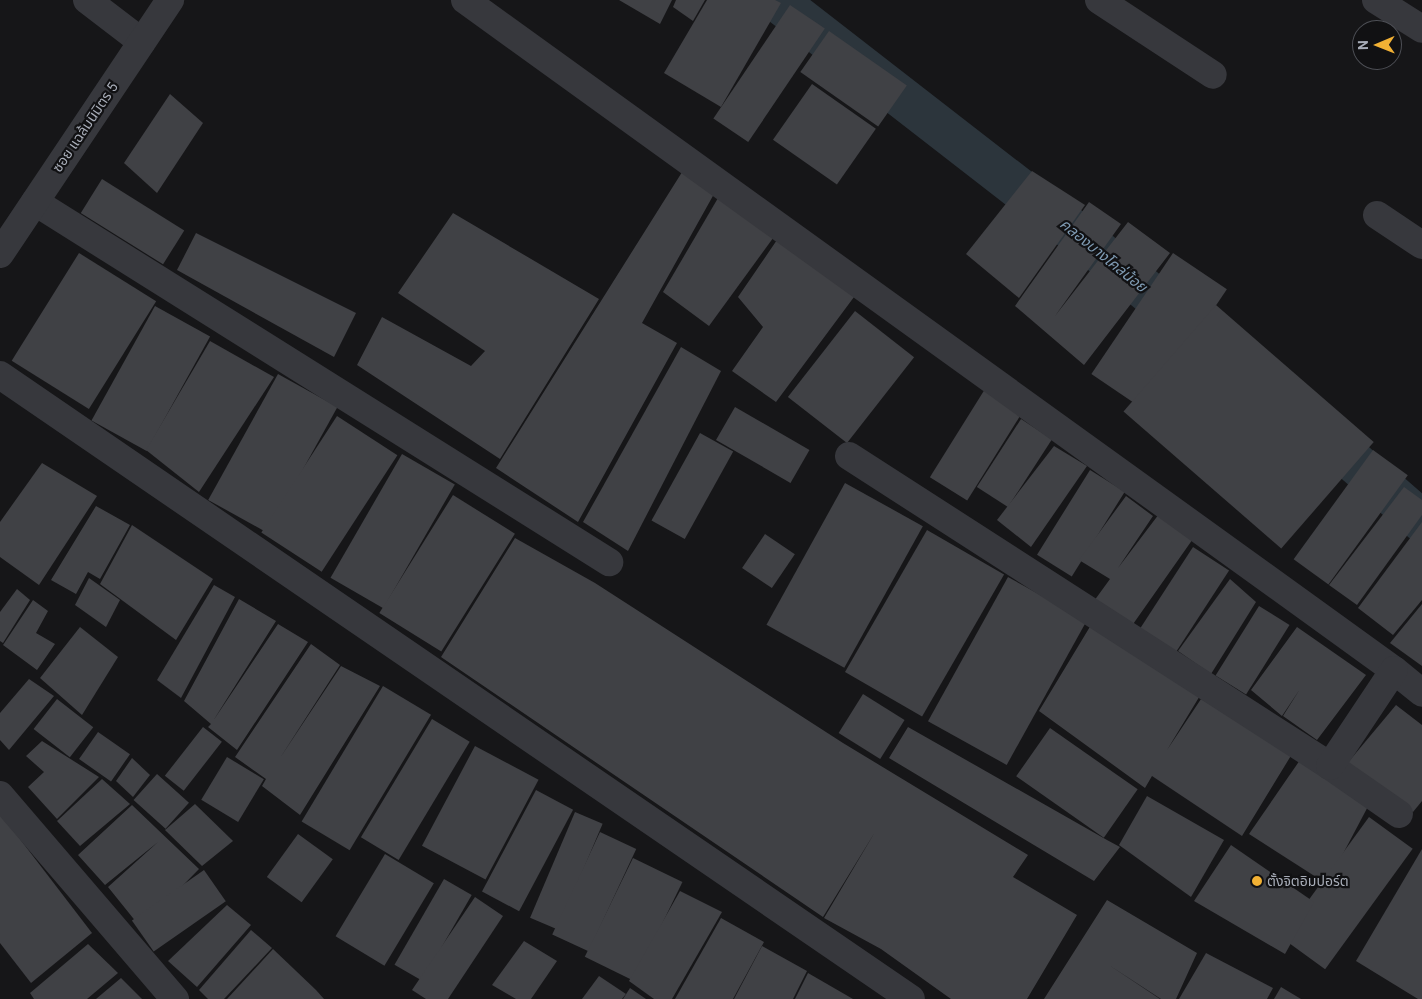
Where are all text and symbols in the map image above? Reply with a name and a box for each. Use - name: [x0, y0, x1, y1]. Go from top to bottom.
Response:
- north arrow: [1352, 20, 1402, 70]
- text: N: [1355, 40, 1371, 50]
- street label: ซอย แฉล้มนิมิตร 5: [49, 79, 121, 175]
- water label: คลองบางโคล่น้อย: [1056, 215, 1150, 297]
- place label: ตั้งจิตอิมปอร์ต: [1267, 873, 1349, 889]
- marker: ตั้งจิตอิมปอร์ต: [1251, 875, 1263, 887]

